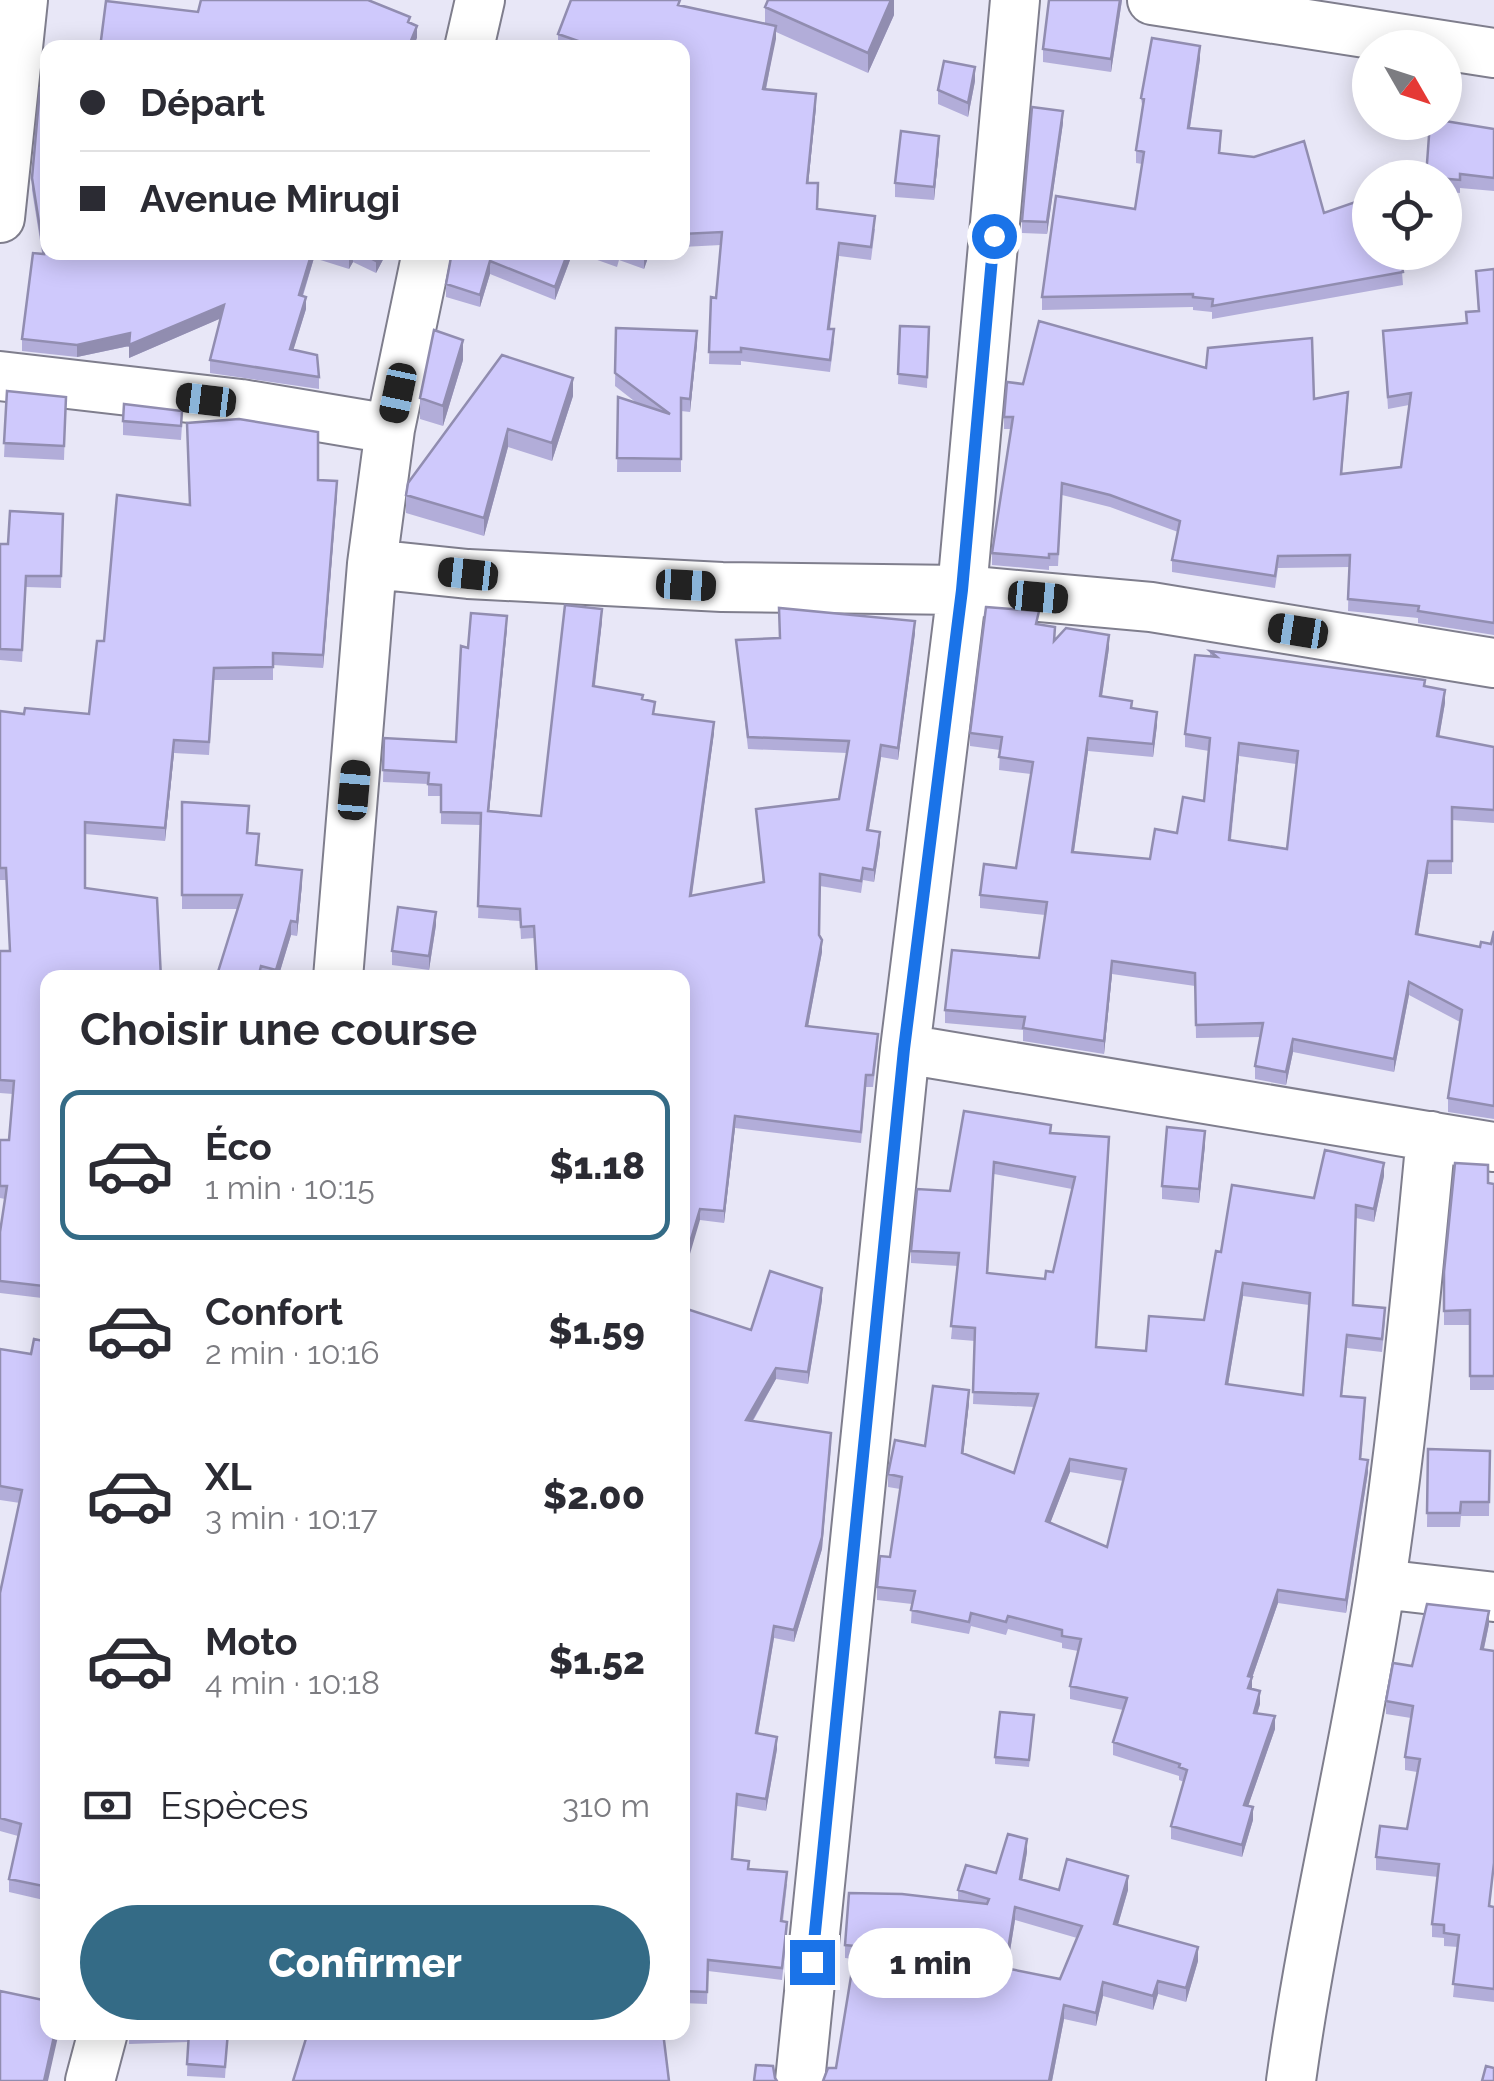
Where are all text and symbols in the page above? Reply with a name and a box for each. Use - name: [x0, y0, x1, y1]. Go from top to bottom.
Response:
- north arrow: [1352, 30, 1462, 140]
- map controls: [1352, 30, 1462, 270]
- text: Départ: [140, 80, 265, 125]
- button: locate: [1352, 160, 1462, 270]
- text: Avenue Mirugi: [140, 176, 400, 221]
- route start: [972, 214, 1017, 259]
- car: [377, 361, 419, 425]
- car: [174, 381, 238, 419]
- car: [437, 556, 499, 592]
- car: [655, 568, 717, 602]
- car: [1007, 579, 1069, 615]
- car: [1266, 611, 1330, 651]
- car: [336, 759, 372, 821]
- text: Choisir une course: [80, 1003, 477, 1056]
- icon: car: [85, 1120, 175, 1210]
- text: Éco: [205, 1124, 272, 1169]
- text: $1.18: [549, 1143, 645, 1188]
- text: 1 min · 10:15: [205, 1169, 375, 1206]
- icon: car: [85, 1285, 175, 1375]
- text: Confort: [205, 1289, 343, 1334]
- text: $1.59: [548, 1308, 645, 1353]
- text: 2 min · 10:16: [205, 1334, 380, 1371]
- icon: car: [85, 1450, 175, 1540]
- text: XL: [205, 1454, 252, 1499]
- text: $2.00: [543, 1473, 645, 1518]
- text: 3 min · 10:17: [205, 1499, 378, 1536]
- icon: car: [85, 1615, 175, 1705]
- text: Moto: [205, 1619, 298, 1664]
- text: $1.52: [549, 1638, 645, 1683]
- text: 4 min · 10:18: [205, 1664, 380, 1701]
- icon: cash: [80, 1778, 135, 1833]
- text: Espèces: [160, 1783, 309, 1828]
- text: 310 m: [562, 1787, 650, 1824]
- button: Confirmer: [80, 1905, 650, 2020]
- callout: 1 min: [847, 1927, 1012, 1997]
- route end: [790, 1940, 835, 1985]
- text: 1 min: [889, 1944, 972, 1981]

